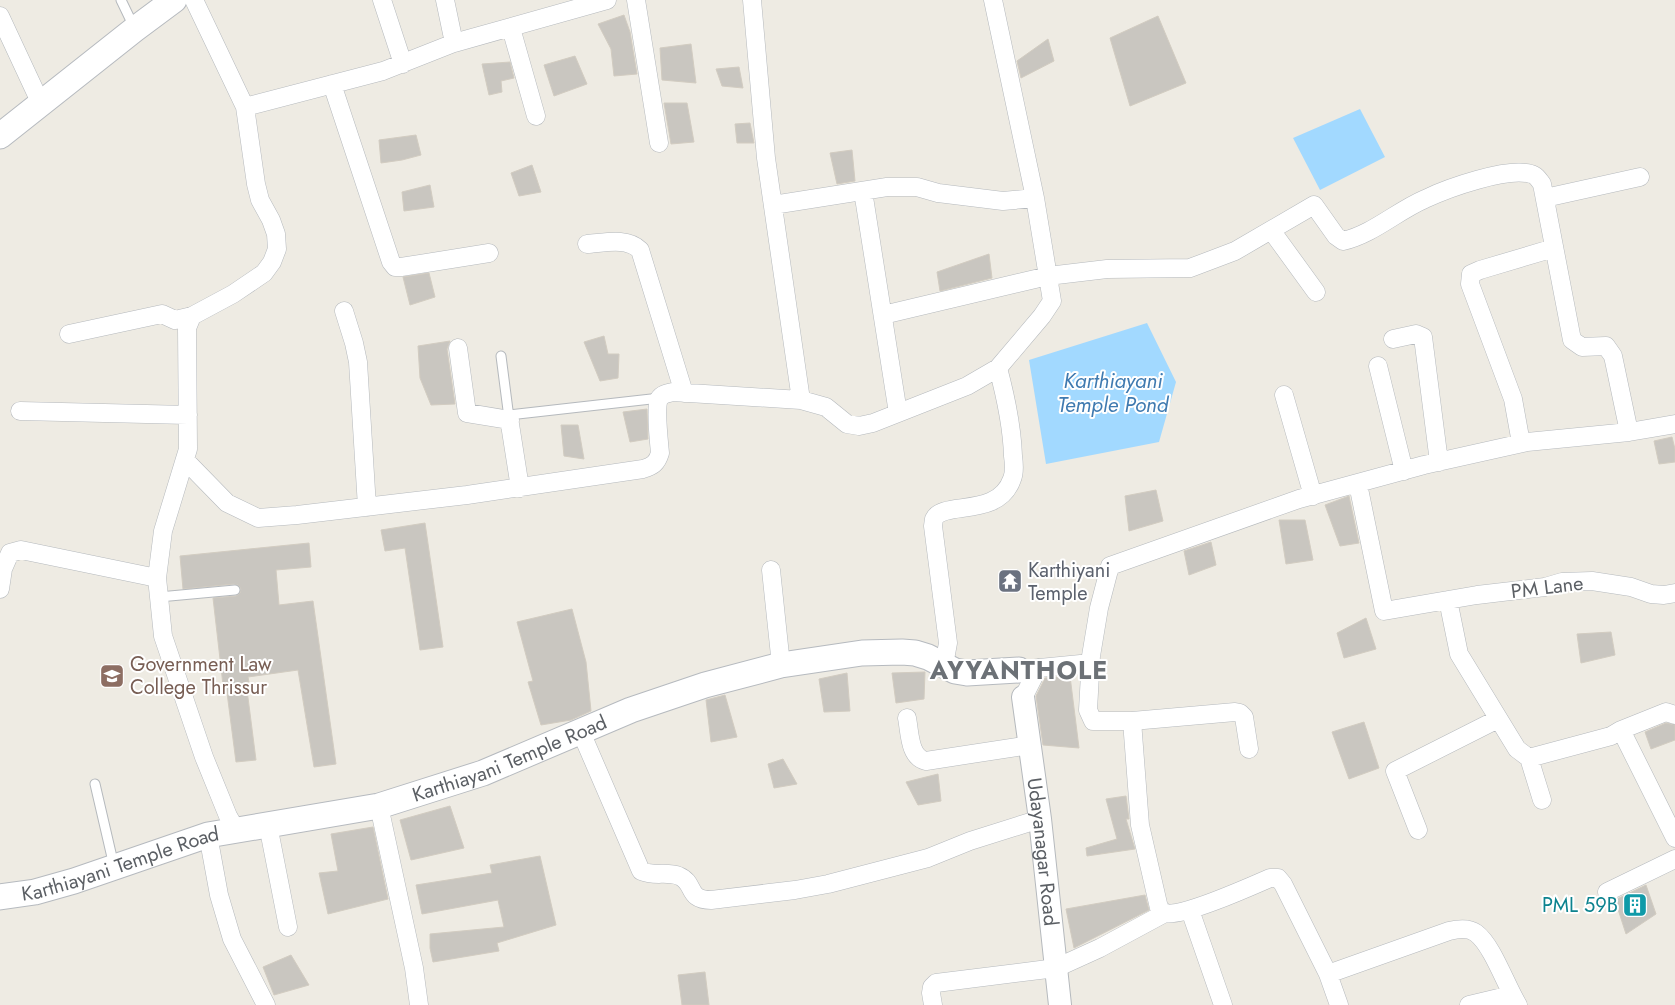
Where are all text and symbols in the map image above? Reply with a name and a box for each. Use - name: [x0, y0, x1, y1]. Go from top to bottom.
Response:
- water label: Karthiayani Temple Pond: [1058, 366, 1170, 420]
- place label: Karthiyani Temple: [1028, 556, 1110, 608]
- temple icon: Karthiyani Temple: [997, 568, 1023, 594]
- street label: PM Lane: [1509, 569, 1585, 606]
- place label: Government Law College Thrissur: [130, 650, 272, 702]
- district label: AYYANTHOLE: [929, 652, 1108, 688]
- school or university icon: Government Law College Thrissur: [99, 663, 125, 689]
- street label: Karthiayani Temple Road: [409, 708, 611, 810]
- street label: Udayanagar Road: [1019, 776, 1065, 927]
- street label: Karthiayani Temple Road: [19, 819, 221, 909]
- place label: PML 59B: [1542, 891, 1618, 920]
- building icon: PML 59B: [1622, 892, 1648, 918]

